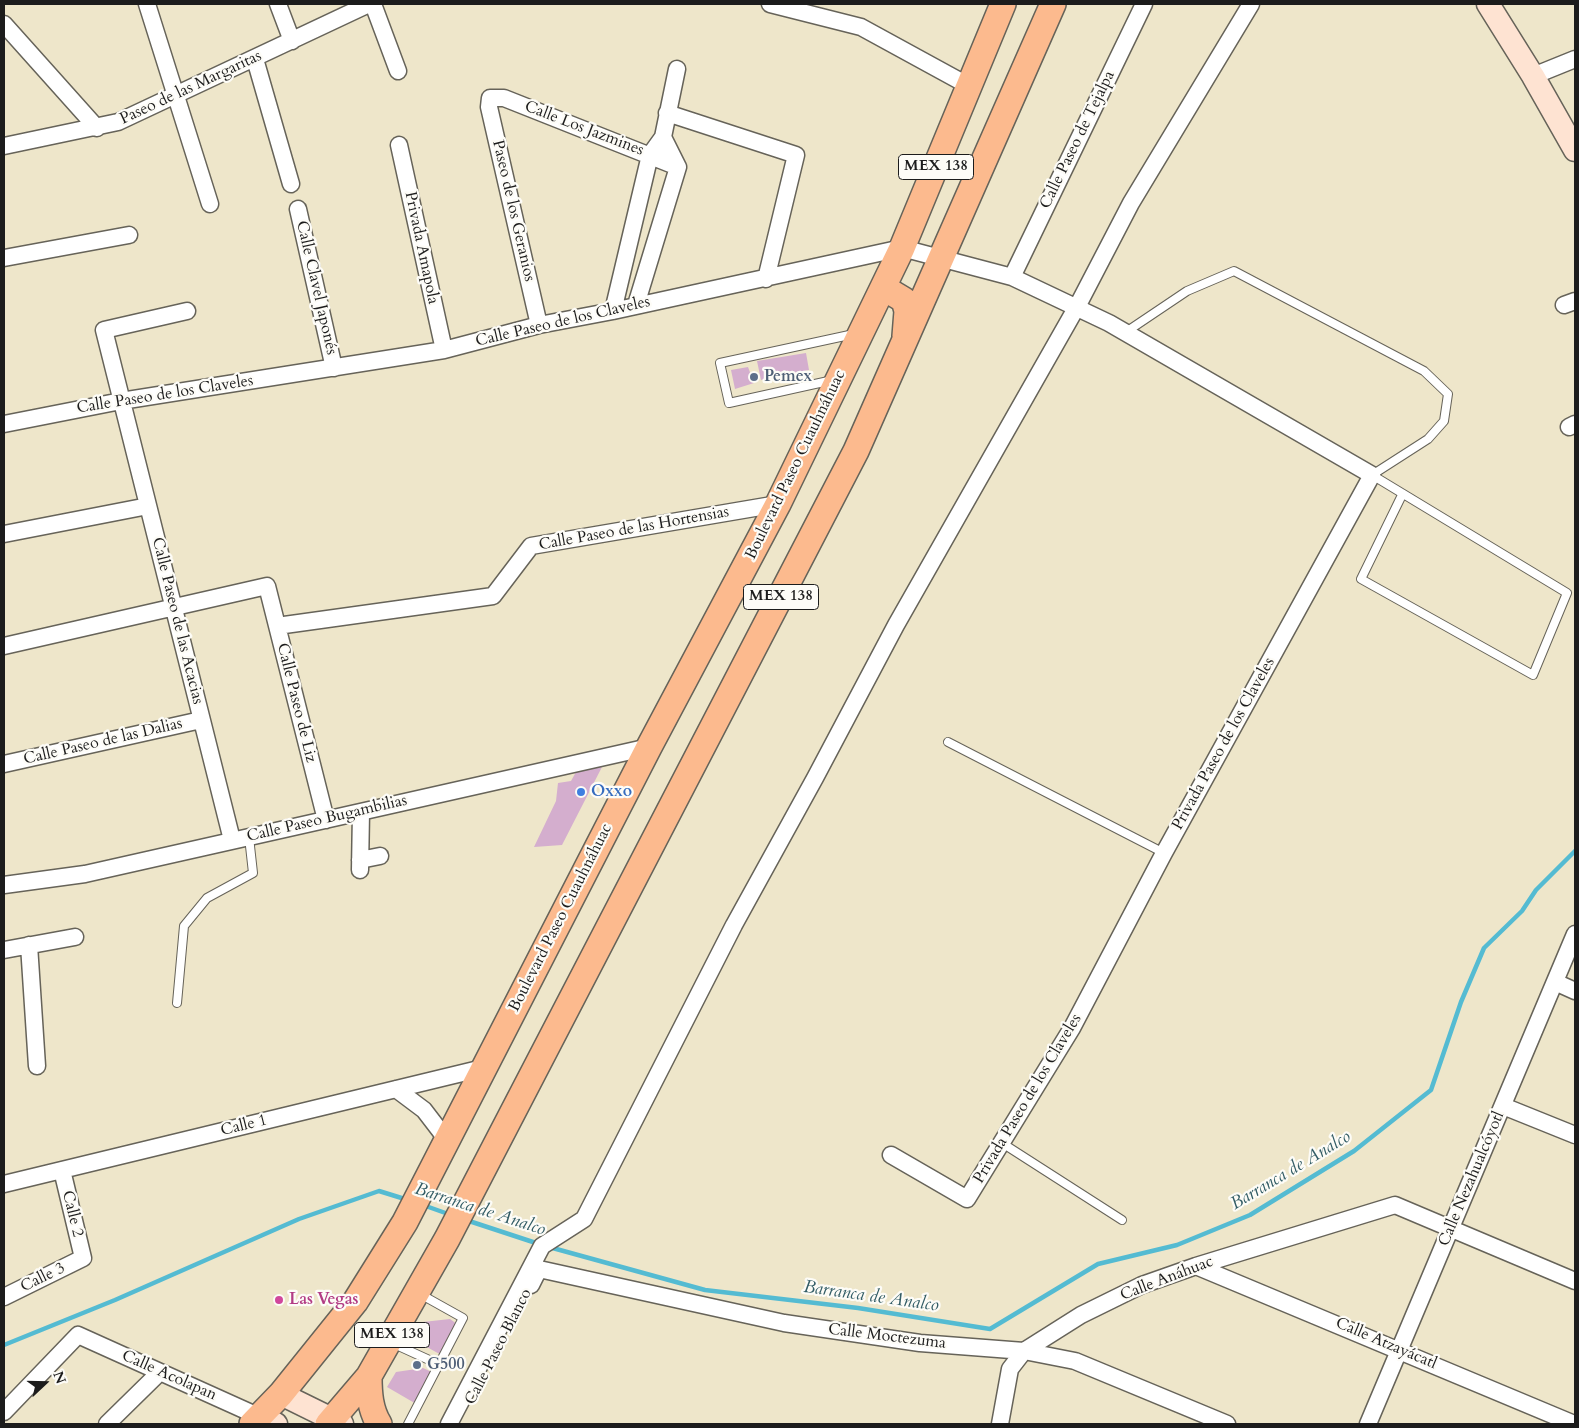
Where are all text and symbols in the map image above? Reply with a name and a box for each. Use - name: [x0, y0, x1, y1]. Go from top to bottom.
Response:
- street label: Paseo de las Margaritas: [117, 47, 265, 129]
- street label: Calle Paseo de Tejalpa: [1036, 68, 1120, 212]
- street label: Calle Los Jazmines: [522, 97, 646, 161]
- street label: Paseo de los Geranios: [487, 138, 539, 284]
- road number: MEX 138: [898, 154, 974, 180]
- street label: Privada Amapola: [400, 190, 442, 306]
- street label: Calle Clavel Japonés: [291, 219, 341, 357]
- street label: Calle Paseo de los Claveles: [474, 293, 652, 351]
- street label: Boulevard Paseo Cuauhnáhuac: [742, 367, 850, 563]
- place label: Pemex: [764, 367, 812, 387]
- marker: Pemex: [748, 371, 760, 383]
- street label: Calle Paseo de los Claveles: [75, 372, 255, 418]
- street label: Calle Paseo de las Hortensias: [537, 503, 731, 555]
- street label: Calle Paseo de las Acacias: [147, 536, 207, 706]
- road number: MEX 138: [744, 584, 818, 610]
- street label: Calle Paseo de Liz: [272, 641, 320, 765]
- street label: Privada Paseo de los Claveles: [1169, 654, 1279, 834]
- street label: Calle Paseo de las Dalias: [22, 714, 184, 770]
- place label: Oxxo: [591, 782, 632, 802]
- marker: Oxxo: [575, 786, 587, 798]
- street label: Calle Paseo Bugambilias: [245, 791, 409, 847]
- street label: Boulevard Paseo Cuauhnáhuac: [505, 821, 617, 1015]
- street label: Privada Paseo de los Claveles: [970, 1011, 1086, 1187]
- street label: Calle Nezahualcóyotl: [1435, 1109, 1509, 1249]
- street label: Calle 1: [219, 1111, 269, 1141]
- water label: Barranca de Analco: [1227, 1127, 1355, 1215]
- water label: Barranca de Analco: [412, 1179, 548, 1241]
- street label: Calle 2: [57, 1189, 87, 1239]
- street label: Calle Anáhuac: [1118, 1252, 1216, 1306]
- street label: Calle 3: [18, 1259, 68, 1297]
- water label: Barranca de Analco: [802, 1277, 940, 1317]
- street label: Calle Paseo Blanco: [461, 1286, 537, 1408]
- place label: Las Vegas: [289, 1290, 358, 1310]
- marker: Las Vegas: [273, 1294, 285, 1306]
- street label: Calle Atzayácatl: [1333, 1314, 1439, 1374]
- street label: Calle Moctezuma: [827, 1320, 947, 1354]
- road number: MEX 138: [354, 1322, 430, 1348]
- street label: Calle Acolapan: [119, 1347, 219, 1405]
- place label: G500: [427, 1355, 465, 1375]
- north arrow: [20, 1358, 70, 1408]
- marker: G500: [411, 1359, 423, 1371]
- text: N: [48, 1368, 71, 1387]

